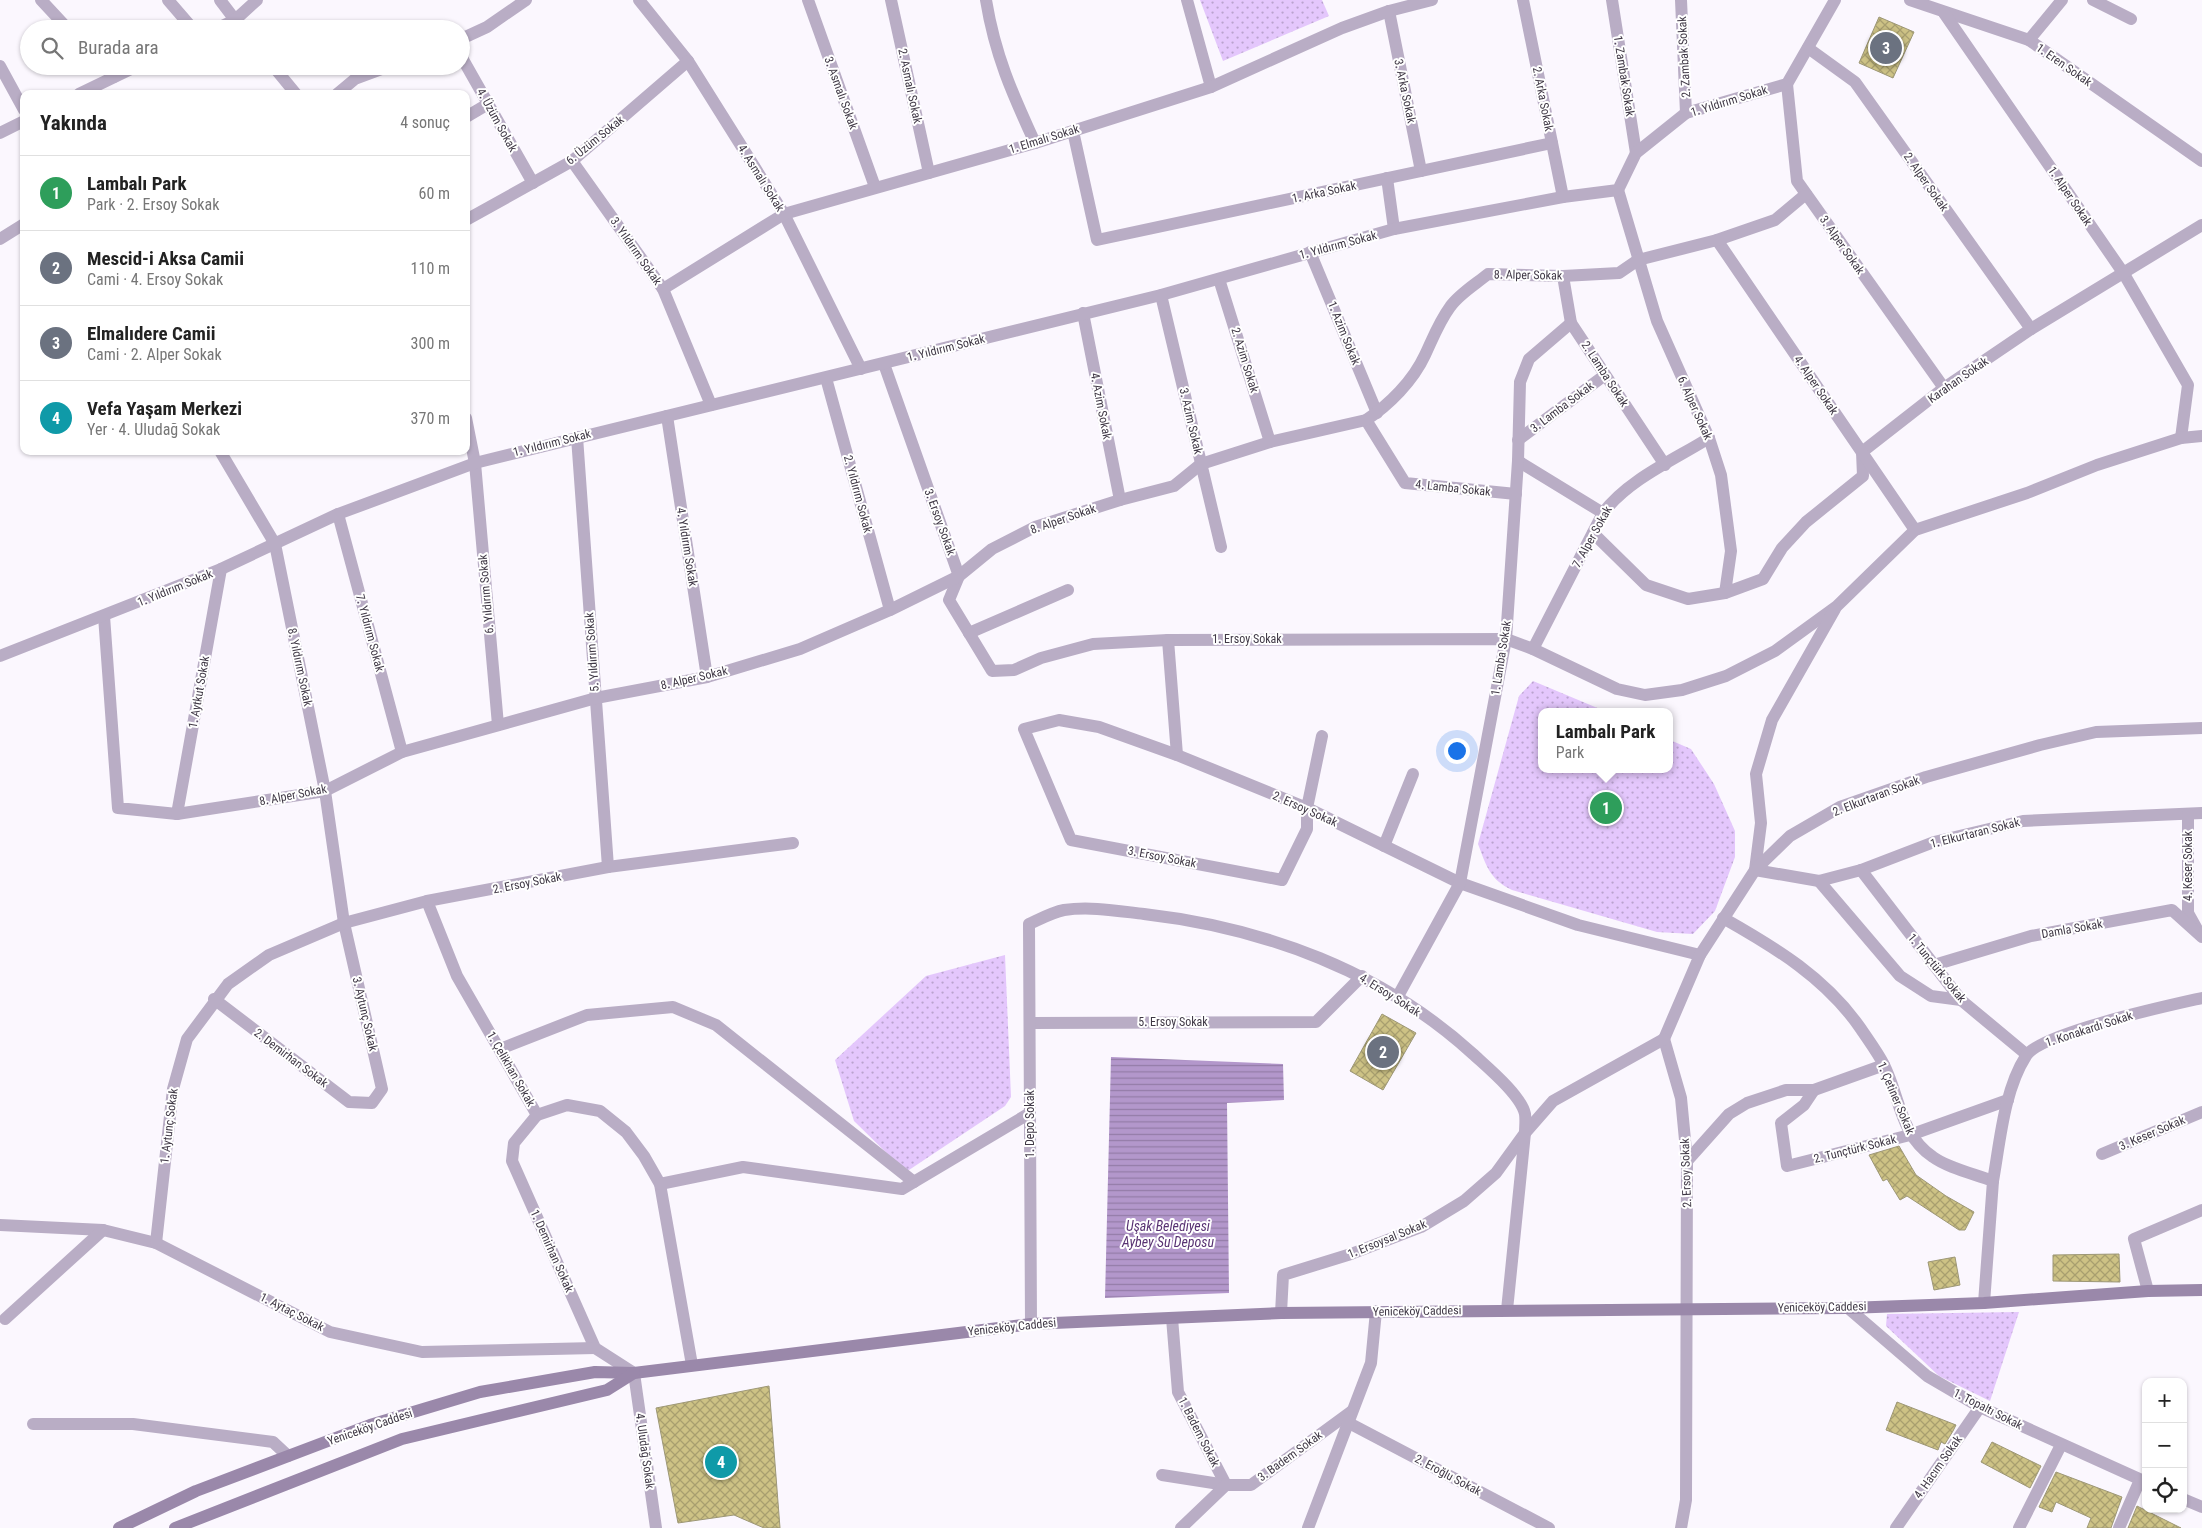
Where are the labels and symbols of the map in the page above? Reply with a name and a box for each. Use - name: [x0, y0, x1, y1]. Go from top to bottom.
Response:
- street label: 2. Zambak Sokak: [1675, 15, 1693, 98]
- pin: 3: [1870, 29, 1902, 67]
- street label: 1. Zambak Sokak: [1611, 35, 1637, 118]
- street label: 1. Eren Sokak: [2034, 41, 2095, 90]
- street label: 2. Asmalı Sokak: [895, 47, 925, 125]
- street label: 3. Asmalı Sokak: [821, 55, 861, 132]
- street label: 3. Arka Sokak: [1391, 58, 1419, 125]
- street label: 2. Arka Sokak: [1530, 66, 1556, 133]
- street label: 1. Yıldırım Sokak: [1689, 83, 1770, 119]
- street label: 4. Üzüm Sokak: [474, 85, 521, 155]
- street label: 6. Üzüm Sokak: [563, 111, 627, 168]
- street label: 1. Elmalı Sokak: [1007, 122, 1081, 156]
- street label: 4. Asmalı Sokak: [735, 142, 787, 215]
- street label: 2. Alper Sokak: [1901, 150, 1952, 214]
- street label: 1. Alper Sokak: [2045, 164, 2095, 229]
- street label: 1. Arka Sokak: [1291, 178, 1358, 206]
- street label: 3. Alper Sokak: [1817, 213, 1868, 277]
- street label: 3. Yıldırım Sokak: [607, 214, 665, 288]
- street label: 1. Yıldırım Sokak: [1298, 228, 1379, 262]
- street label: 8. Alper Sokak: [1494, 267, 1563, 283]
- street label: 1. Azim Sokak: [1325, 299, 1363, 367]
- street label: 2. Azim Sokak: [1228, 326, 1262, 395]
- street label: 1. Yıldırım Sokak: [906, 331, 987, 364]
- street label: 2. Lamba Sokak: [1579, 339, 1632, 410]
- street label: 4. Alper Sokak: [1791, 353, 1841, 418]
- street label: Karahan Sokak: [1925, 354, 1991, 406]
- street label: 4. Azim Sokak: [1088, 372, 1114, 441]
- street label: 6. Alper Sokak: [1675, 374, 1716, 443]
- street label: 3. Lamba Sokak: [1528, 378, 1597, 435]
- street label: 3. Azim Sokak: [1177, 387, 1206, 456]
- street label: 1. Yıldırım Sokak: [512, 426, 593, 459]
- street label: 2. Yıldırım Sokak: [841, 454, 875, 535]
- street label: 4. Lamba Sokak: [1415, 477, 1492, 499]
- street label: 3. Ersoy Sokak: [922, 487, 959, 558]
- street label: 8. Alper Sokak: [1028, 501, 1098, 537]
- street label: 7. Alper Sokak: [1569, 503, 1615, 570]
- street label: 4. Yıldırım Sokak: [674, 507, 700, 588]
- street label: 6. Yıldırım Sokak: [476, 553, 496, 634]
- street label: 1. Yıldırım Sokak: [135, 566, 215, 609]
- street label: 7. Yıldırım Sokak: [353, 593, 387, 674]
- street label: 5. Yıldırım Sokak: [582, 611, 602, 692]
- street label: 1. Lamba Sokak: [1488, 619, 1514, 696]
- street label: 8. Yıldırım Sokak: [285, 627, 315, 708]
- street label: 1. Ersoy Sokak: [1212, 632, 1282, 646]
- street label: 1. Aytkut Sokak: [186, 654, 212, 729]
- street label: 8. Alper Sokak: [659, 663, 729, 693]
- your location: [1444, 738, 1470, 764]
- street label: 2. Elkurtaran Sokak: [1831, 773, 1922, 819]
- street label: 8. Alper Sokak: [258, 782, 328, 808]
- street label: 2. Ersoy Sokak: [1270, 788, 1340, 830]
- pin: 1: [1590, 789, 1622, 827]
- street label: 1. Elkurtaran Sokak: [1929, 815, 2022, 851]
- street label: 4. Keser Sokak: [2181, 830, 2195, 901]
- street label: 3. Ersoy Sokak: [1127, 844, 1198, 871]
- street label: 2. Ersoy Sokak: [492, 869, 563, 896]
- street label: Damla Sokak: [2040, 917, 2104, 941]
- street label: 1. Tunçtürk Sokak: [1905, 931, 1969, 1006]
- street label: 4. Ersoy Sokak: [1357, 971, 1424, 1020]
- street label: 3. Aytunç Sokak: [350, 976, 380, 1053]
- street label: 1. Konakardı Sokak: [2044, 1008, 2135, 1050]
- street label: 5. Ersoy Sokak: [1138, 1015, 1208, 1029]
- street label: 2. Demirhan Sokak: [251, 1026, 331, 1091]
- street label: 1. Çelikhan Sokak: [484, 1029, 538, 1109]
- pin: 2: [1367, 1033, 1399, 1071]
- street label: 1. Çetiner Sokak: [1874, 1060, 1918, 1137]
- street label: 1. Aytunç Sokak: [157, 1087, 181, 1164]
- street label: 1. Depo Sokak: [1023, 1090, 1037, 1158]
- street label: 3. Keser Sokak: [2117, 1113, 2188, 1153]
- street label: 2. Tunçtürk Sokak: [1812, 1132, 1898, 1166]
- street label: 2. Ersoy Sokak: [1678, 1137, 1694, 1208]
- street label: 1. Demirhan Sokak: [528, 1208, 577, 1295]
- street label: 1. Ersoysal Sokak: [1346, 1217, 1429, 1261]
- water label: Uşak Belediyesi Aybey Su Deposu: [1121, 1218, 1215, 1250]
- street label: 1. Aytaç Sokak: [258, 1290, 327, 1334]
- street label: Yeniceköy Caddesi: [1778, 1299, 1866, 1315]
- street label: Yeniceköy Caddesi: [1373, 1303, 1461, 1319]
- street label: Yeniceköy Caddesi: [967, 1315, 1057, 1339]
- street label: 1. Topaltı Sokak: [1951, 1386, 2025, 1433]
- street label: 1. Badem Sokak: [1175, 1395, 1223, 1470]
- street label: Yeniceköy Caddesi: [326, 1406, 414, 1448]
- street label: 4. Uludağ Sokak: [633, 1412, 657, 1490]
- street label: 3. Badem Sokak: [1255, 1428, 1325, 1484]
- street label: 4. Hacım Sokak: [1911, 1432, 1965, 1501]
- pin: 4: [705, 1443, 737, 1481]
- street label: 2. Eroğlu Sokak: [1412, 1452, 1484, 1499]

